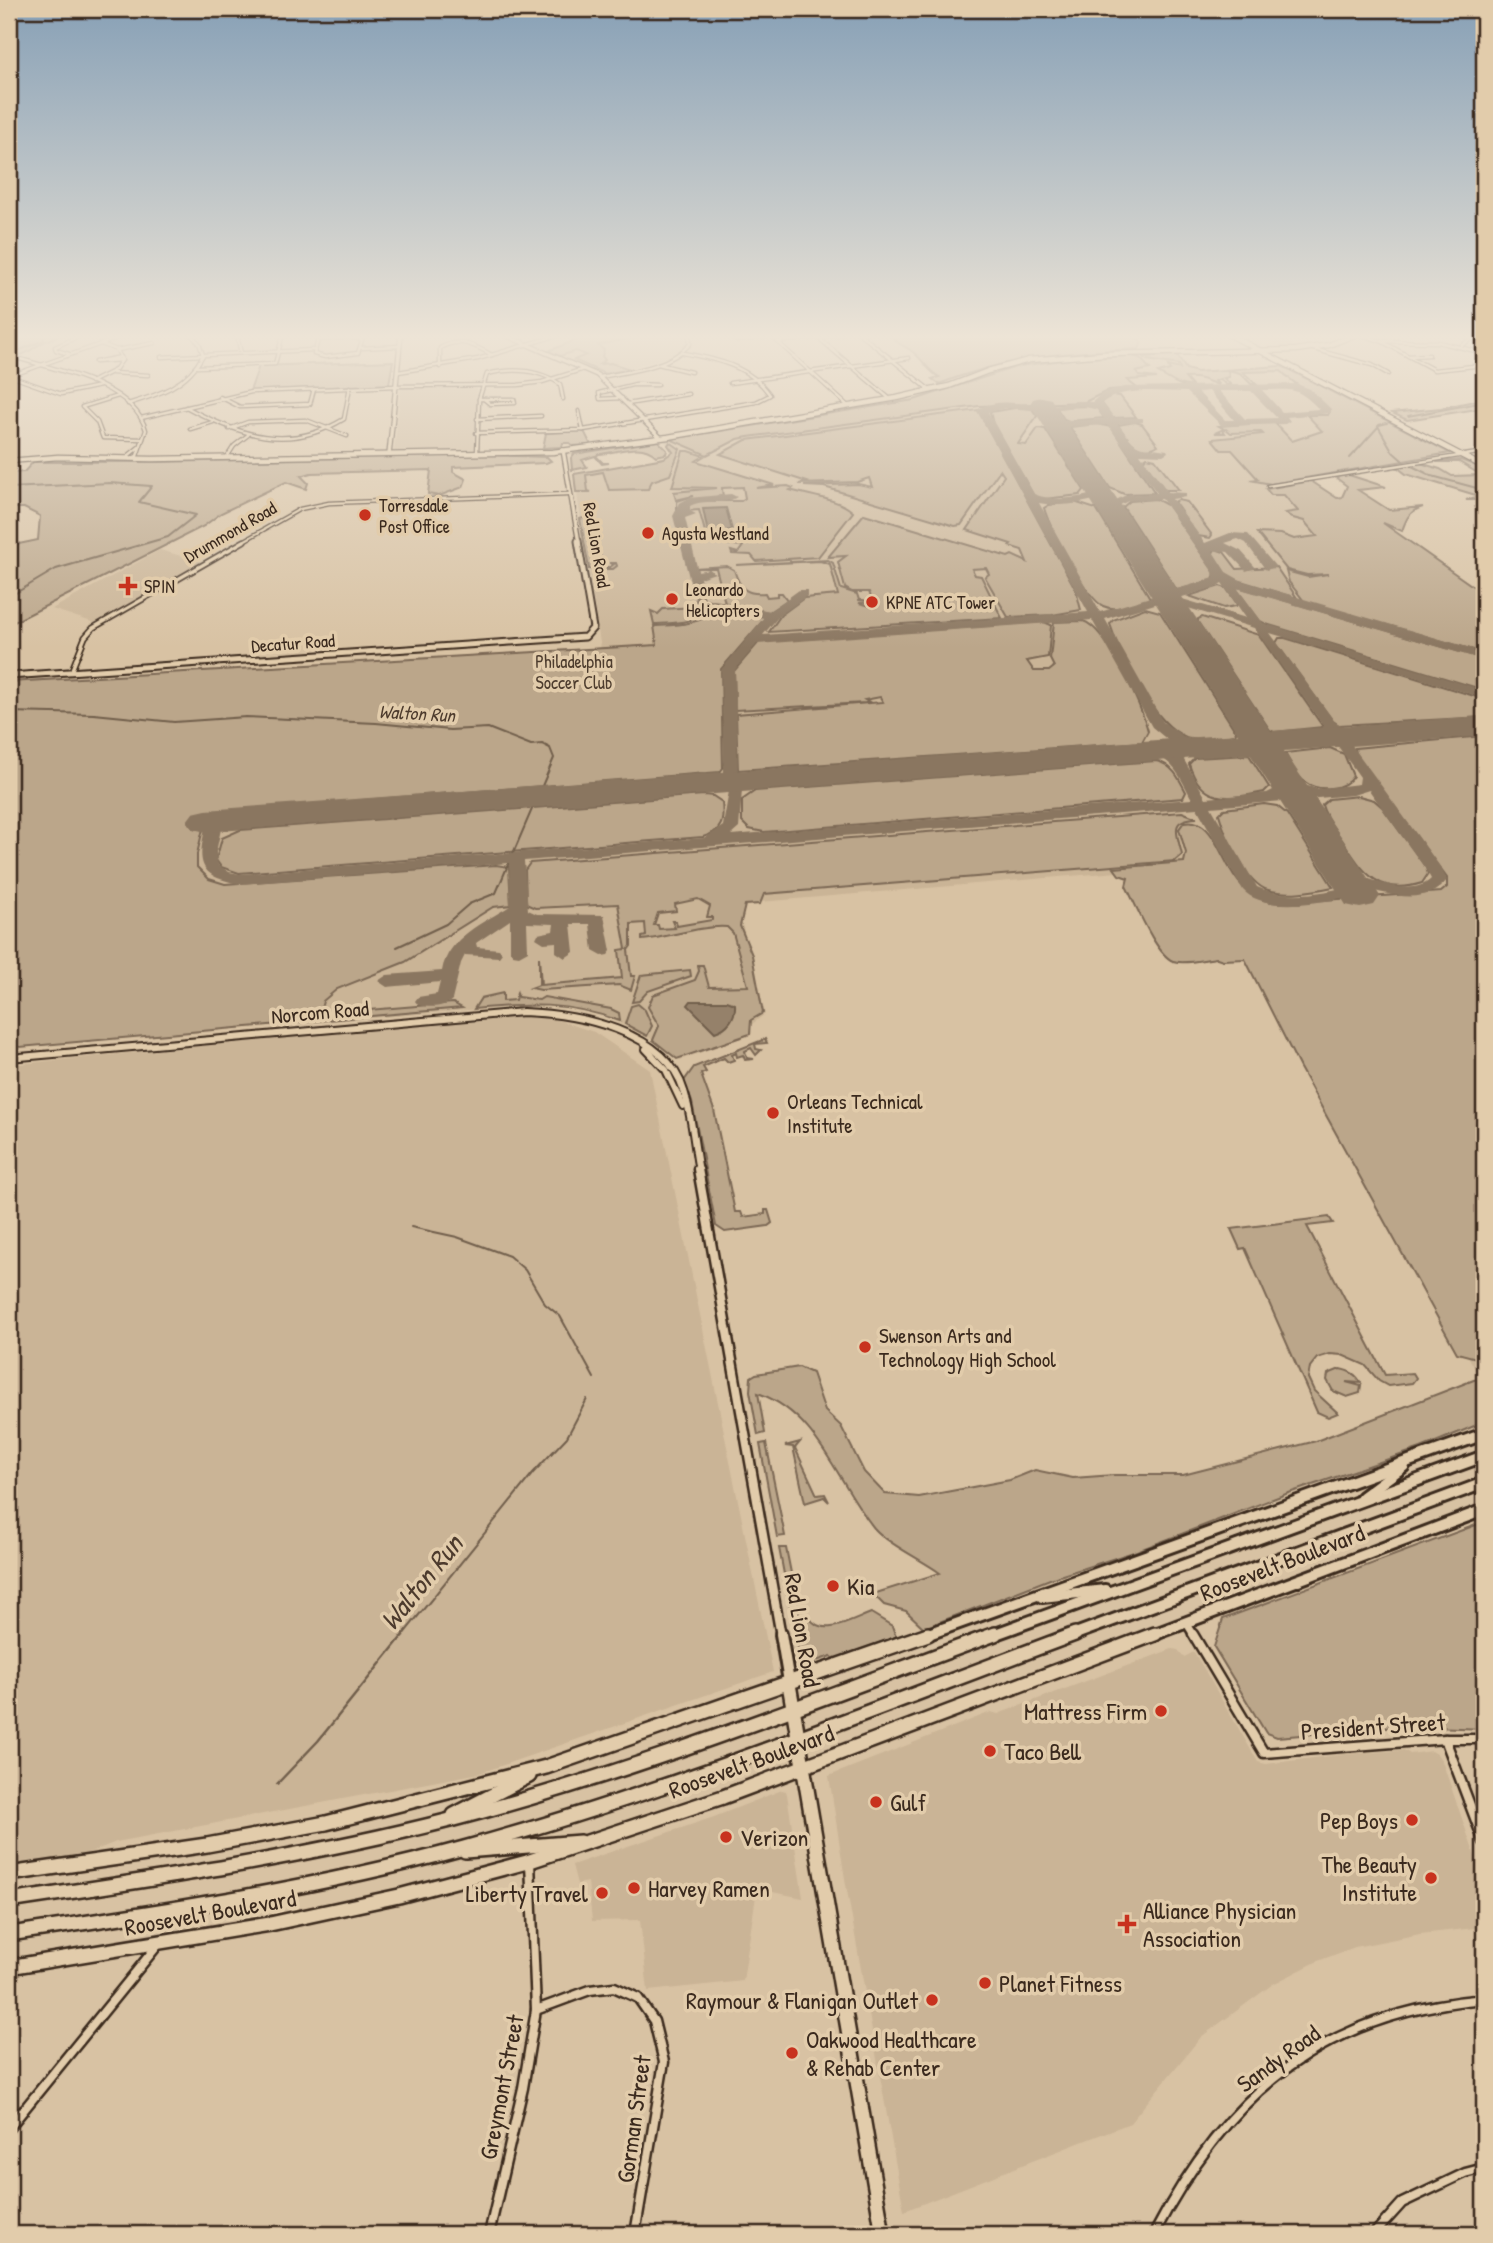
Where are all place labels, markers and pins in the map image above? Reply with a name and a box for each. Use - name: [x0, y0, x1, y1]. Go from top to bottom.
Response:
- place label: Torresdale Post Office: [379, 493, 450, 539]
- marker: Torresdale Post Office: [357, 507, 373, 523]
- place label: Agusta Westland: [662, 521, 769, 546]
- marker: Agusta Westland: [640, 525, 656, 541]
- place label: SPIN: [144, 574, 175, 599]
- marker: SPIN: [118, 576, 138, 596]
- place label: Leonardo Helicopters: [686, 577, 760, 623]
- place label: KPNE ATC Tower: [886, 590, 995, 615]
- marker: Leonardo Helicopters: [664, 591, 680, 607]
- marker: KPNE ATC Tower: [864, 594, 880, 610]
- place label: Orleans Technical Institute: [787, 1087, 923, 1140]
- marker: Orleans Technical Institute: [765, 1105, 781, 1121]
- place label: Swenson Arts and Technology High School: [879, 1321, 1056, 1374]
- marker: Swenson Arts and Technology High School: [857, 1339, 873, 1355]
- place label: Kia: [847, 1570, 874, 1602]
- marker: Kia: [825, 1578, 841, 1594]
- place label: Mattress Firm: [1024, 1695, 1147, 1727]
- marker: Mattress Firm: [1153, 1703, 1169, 1719]
- place label: Taco Bell: [1004, 1735, 1082, 1767]
- marker: Taco Bell: [982, 1743, 998, 1759]
- place label: Gulf: [890, 1786, 927, 1818]
- marker: Gulf: [868, 1794, 884, 1810]
- place label: Pep Boys: [1320, 1804, 1398, 1836]
- marker: Pep Boys: [1404, 1812, 1420, 1828]
- place label: Verizon: [740, 1821, 808, 1853]
- marker: Verizon: [718, 1829, 734, 1845]
- place label: The Beauty Institute: [1321, 1848, 1417, 1908]
- marker: The Beauty Institute: [1423, 1870, 1439, 1886]
- place label: Harvey Ramen: [648, 1872, 770, 1904]
- place label: Liberty Travel: [466, 1877, 589, 1909]
- marker: Harvey Ramen: [626, 1880, 642, 1896]
- marker: Liberty Travel: [594, 1885, 610, 1901]
- place label: Alliance Physician Association: [1143, 1894, 1296, 1954]
- marker: Alliance Physician Association: [1117, 1914, 1137, 1934]
- place label: Planet Fitness: [999, 1967, 1122, 1999]
- marker: Planet Fitness: [977, 1975, 993, 1991]
- place label: Raymour & Flanigan Outlet: [686, 1984, 919, 2016]
- marker: Raymour & Flanigan Outlet: [924, 1992, 940, 2008]
- place label: Oakwood Healthcare & Rehab Center: [806, 2023, 977, 2083]
- marker: Oakwood Healthcare & Rehab Center: [784, 2045, 800, 2061]

